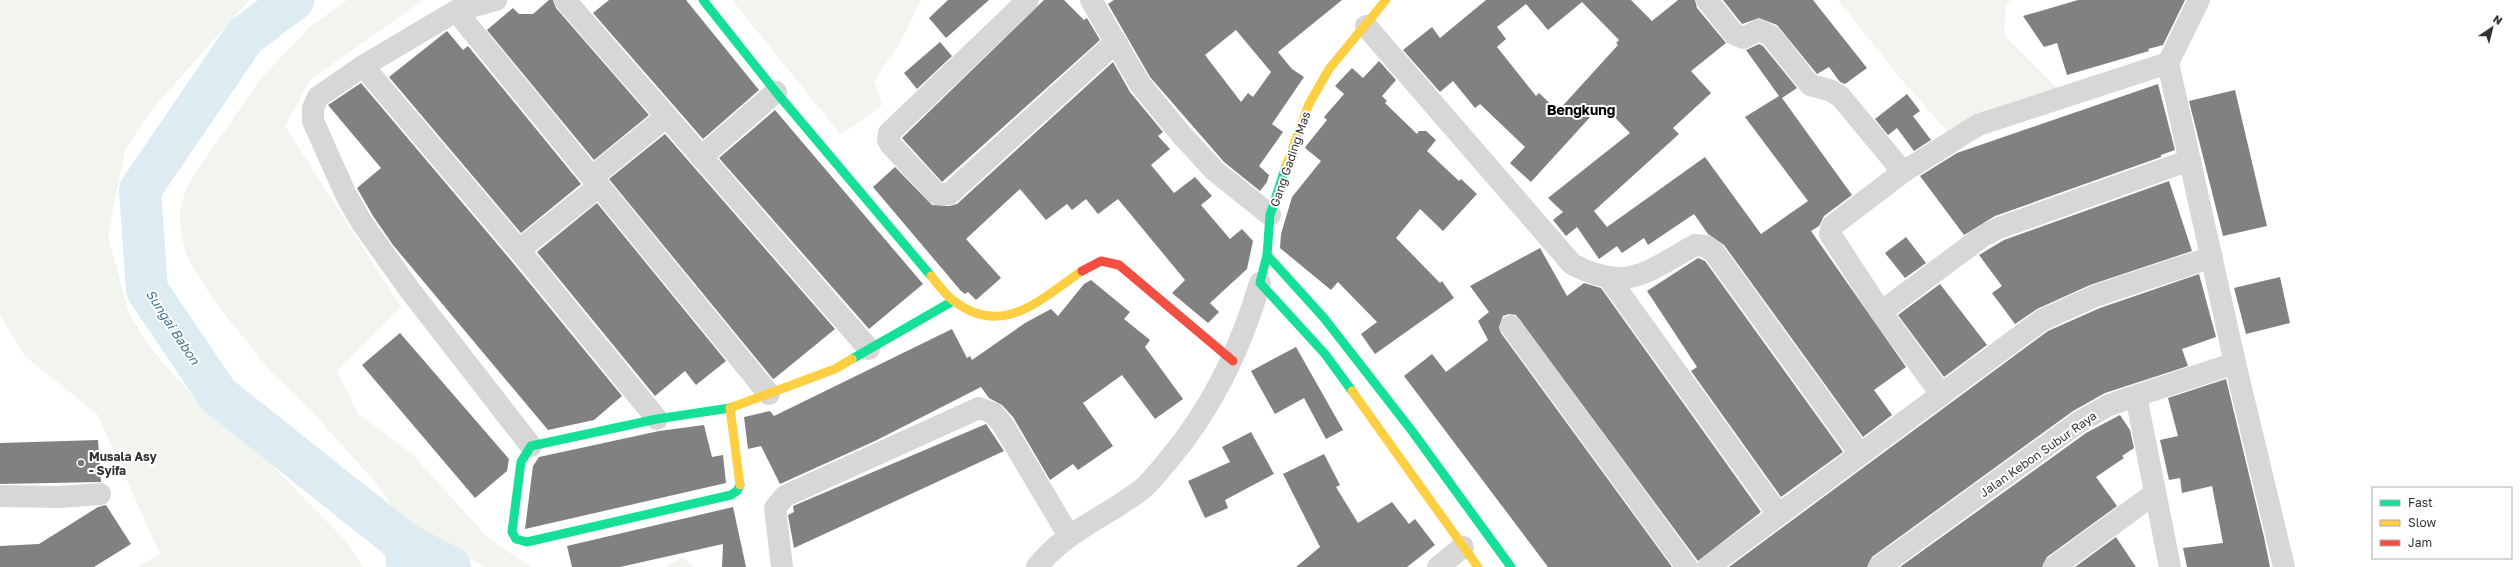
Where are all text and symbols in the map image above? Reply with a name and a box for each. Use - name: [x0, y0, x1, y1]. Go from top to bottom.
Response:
- north arrow: [2472, 8, 2512, 48]
- text: N: [2491, 12, 2505, 27]
- district label: Bengkung: [1547, 101, 1615, 118]
- street label: Gang Gading Mas: [1267, 109, 1313, 209]
- water label: Sungai Babon: [143, 287, 204, 368]
- street label: Jalan Kebon Subur Raya: [1977, 408, 2099, 500]
- place label: Musala Asy - Syifa: [89, 449, 158, 478]
- marker: Musala Asy - Syifa: [76, 458, 86, 468]
- legend: [2372, 487, 2512, 559]
- text: Fast: [2408, 495, 2433, 510]
- text: Slow: [2408, 515, 2436, 530]
- text: Jam: [2408, 535, 2432, 550]

